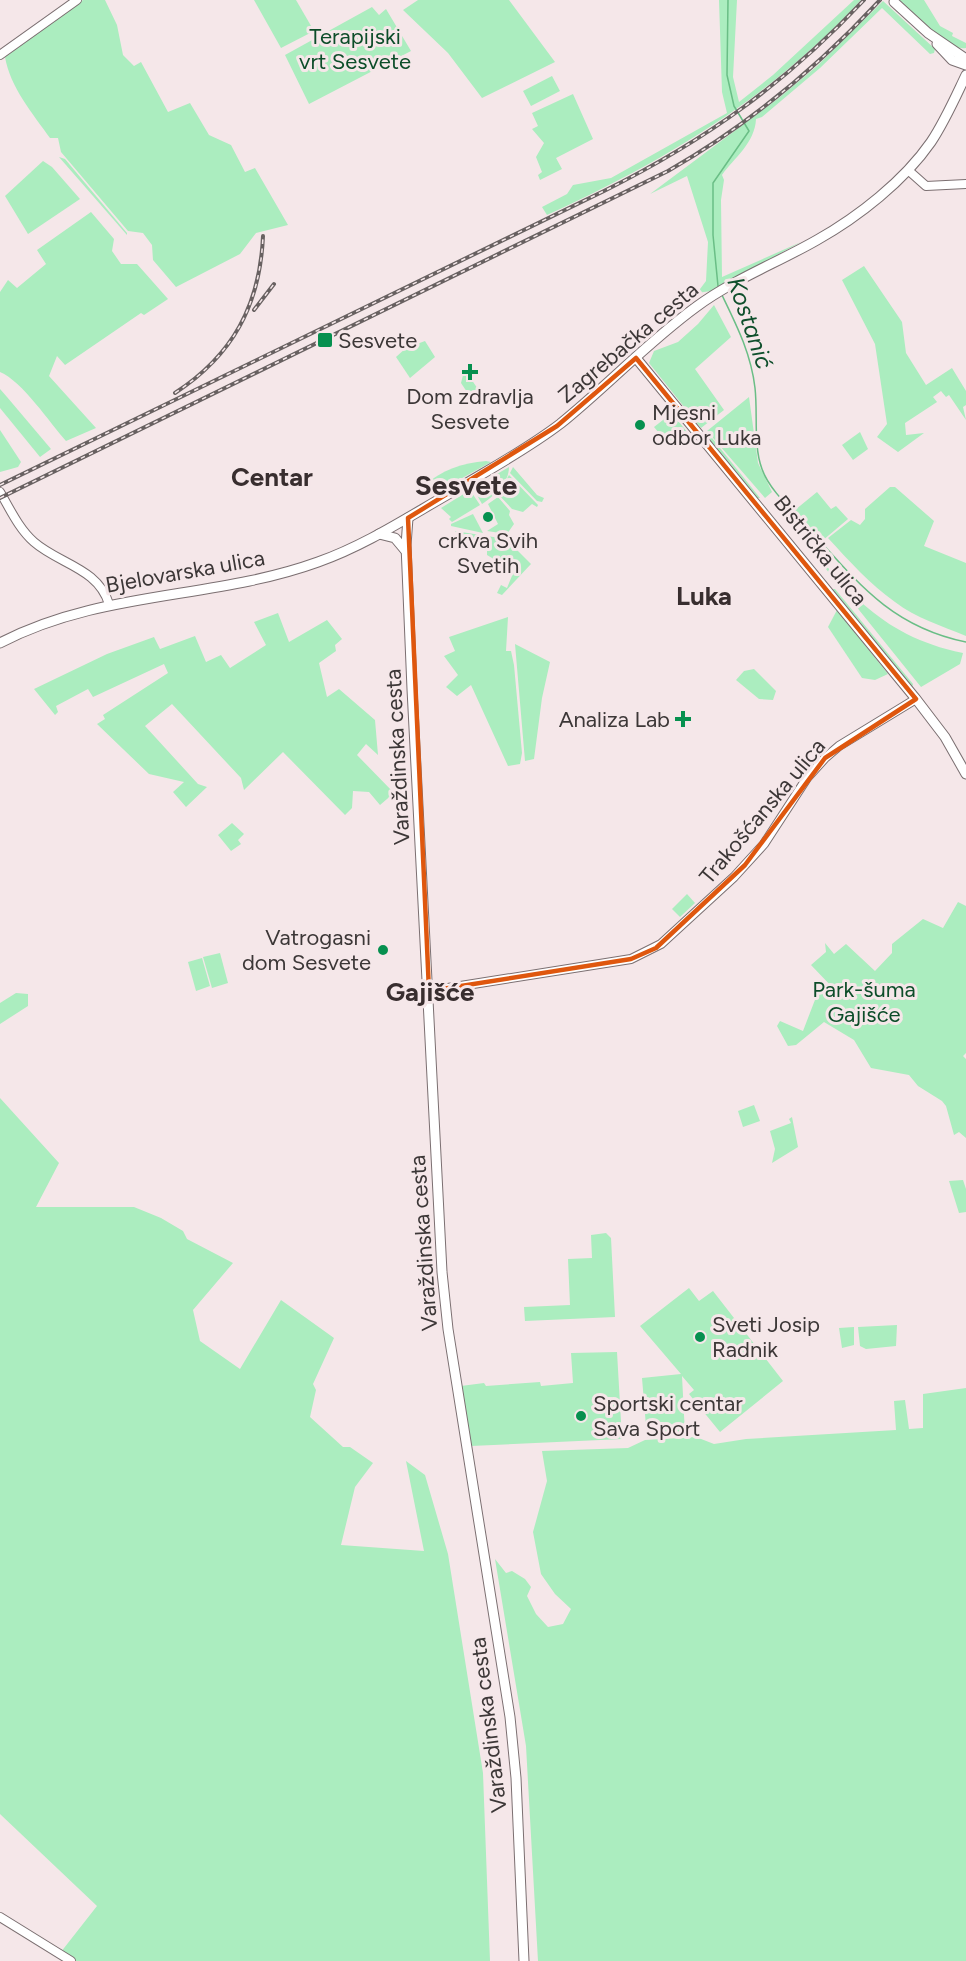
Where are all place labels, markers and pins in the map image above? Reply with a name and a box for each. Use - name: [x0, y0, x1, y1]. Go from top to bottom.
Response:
- place label: Sesvete: [338, 327, 417, 354]
- marker: Sesvete: [316, 331, 334, 349]
- marker: Dom zdravlja Sesvete: [461, 363, 479, 381]
- place label: Dom zdravlja Sesvete: [406, 383, 534, 435]
- place label: Mjesni odbor Luka: [652, 399, 762, 451]
- marker: Mjesni odbor Luka: [633, 418, 647, 432]
- marker: crkva Svih Svetih: [481, 510, 495, 524]
- place label: crkva Svih Svetih: [438, 527, 538, 579]
- place label: Analiza Lab: [559, 706, 670, 733]
- marker: Analiza Lab: [674, 710, 692, 728]
- place label: Vatrogasni dom Sesvete: [242, 924, 371, 976]
- marker: Vatrogasni dom Sesvete: [376, 943, 390, 957]
- place label: Sveti Josip Radnik: [712, 1311, 820, 1363]
- marker: Sveti Josip Radnik: [693, 1330, 707, 1344]
- place label: Sportski centar Sava Sport: [593, 1390, 743, 1442]
- marker: Sportski centar Sava Sport: [574, 1409, 588, 1423]

